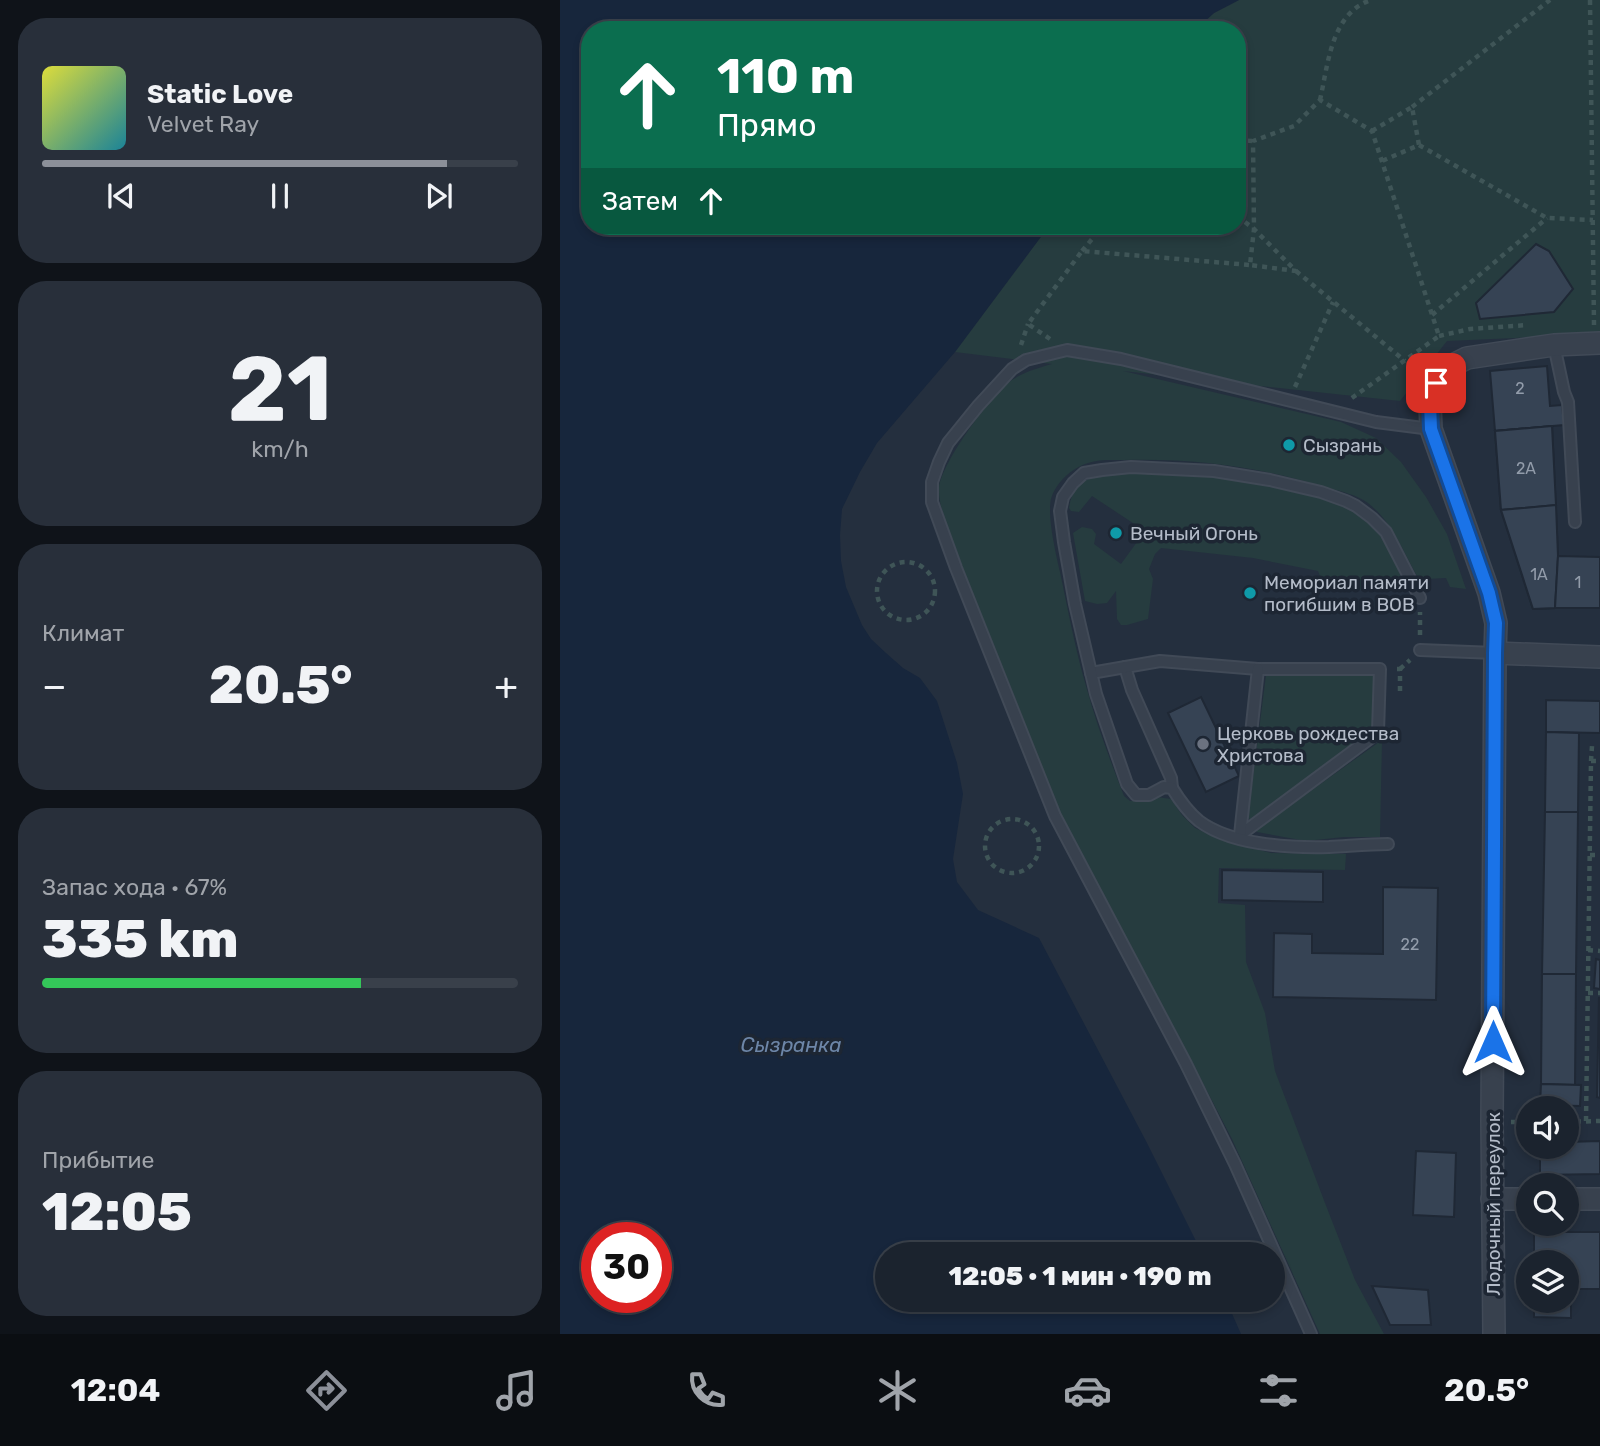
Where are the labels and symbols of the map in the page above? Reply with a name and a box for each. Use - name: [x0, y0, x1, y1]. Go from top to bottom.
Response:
- pin: [1406, 353, 1466, 413]
- house number: 2: [1515, 379, 1525, 398]
- place label: Сызрань: [1303, 434, 1382, 457]
- marker: Сызрань: [1281, 437, 1297, 453]
- house number: 2А: [1516, 459, 1536, 478]
- place label: Вечный Огонь: [1130, 522, 1258, 545]
- marker: Вечный Огонь: [1108, 525, 1124, 541]
- house number: 1А: [1530, 565, 1548, 584]
- place label: Мемориал памяти погибшим в ВОВ: [1264, 571, 1429, 616]
- house number: 1: [1575, 573, 1581, 592]
- marker: Мемориал памяти погибшим в ВОВ: [1242, 585, 1258, 601]
- place label: Церковь рождества Христова: [1217, 722, 1399, 767]
- marker: Церковь рождества Христова: [1195, 736, 1211, 752]
- house number: 22: [1401, 935, 1419, 954]
- position arrow: [1456, 1005, 1530, 1079]
- water label: Сызранка: [741, 1032, 841, 1057]
- street label: Лодочный переулок: [1482, 1112, 1505, 1296]
- speed limit sign: 30: [581, 1222, 672, 1313]

